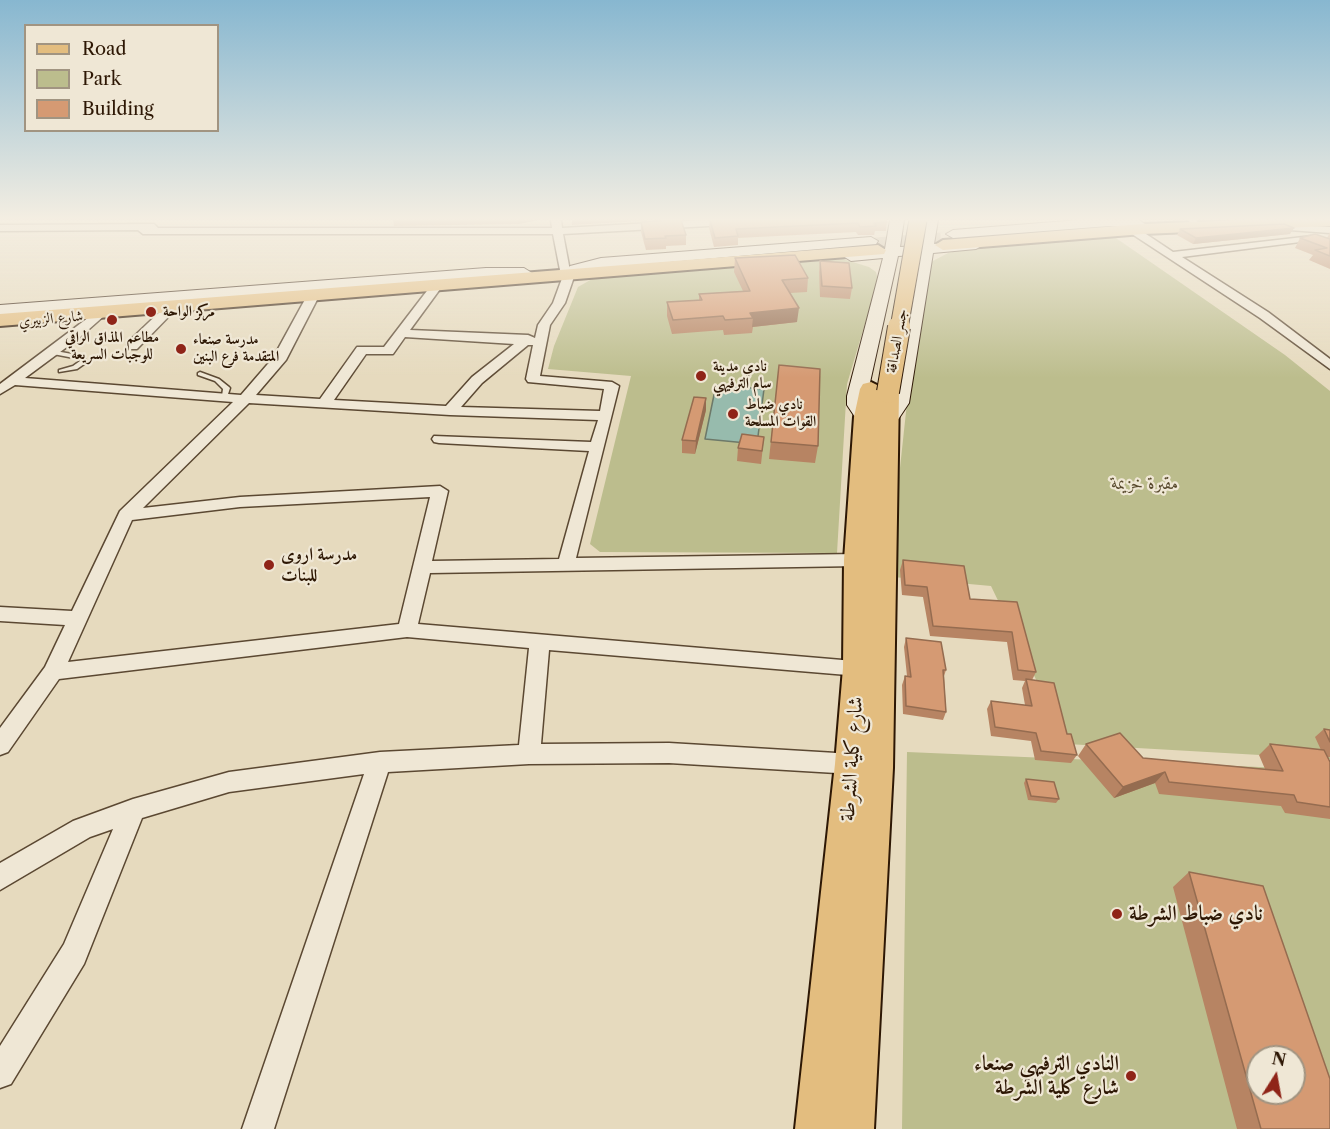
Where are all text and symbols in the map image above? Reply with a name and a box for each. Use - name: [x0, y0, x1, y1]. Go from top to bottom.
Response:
- legend: [24, 24, 219, 132]
- text: Road: [82, 38, 127, 60]
- text: Park: [82, 68, 121, 90]
- text: Building: [82, 98, 154, 120]
- place label: مركز الواحة: [163, 303, 215, 321]
- marker: مركز الواحة: [144, 305, 158, 319]
- street label: شارع الزبيري: [18, 307, 84, 331]
- street label: جسر الصداقة: [882, 307, 912, 375]
- marker: مطاعم المذاق الراقي للوجبات السريعة: [105, 313, 119, 327]
- place label: مطاعم المذاق الراقي للوجبات السريعة: [65, 329, 159, 364]
- place label: مدرسة صنعاء المتقدمة فرع البنين: [193, 331, 279, 366]
- marker: مدرسة صنعاء المتقدمة فرع البنين: [174, 342, 188, 356]
- place label: نادي مدينة سام الترفيهي: [713, 358, 772, 393]
- marker: نادي مدينة سام الترفيهي: [694, 369, 708, 383]
- place label: نادي ضباط القوات المسلحة: [745, 396, 816, 431]
- marker: نادي ضباط القوات المسلحة: [726, 407, 740, 421]
- park label: مقبرة خزيمة: [1111, 473, 1179, 495]
- place label: مدرسة اروى للبنات: [281, 544, 357, 586]
- marker: مدرسة اروى للبنات: [262, 558, 276, 572]
- street label: شارع كلية الشرطة: [835, 696, 869, 822]
- place label: نادي ضباط الشرطة: [1129, 901, 1263, 927]
- marker: نادي ضباط الشرطة: [1110, 907, 1124, 921]
- north arrow: [1246, 1045, 1306, 1105]
- text: N: [1270, 1048, 1288, 1070]
- place label: النادي الترفيهي صنعاء شارع كلية الشرطة: [974, 1051, 1119, 1101]
- marker: النادي الترفيهي صنعاء شارع كلية الشرطة: [1124, 1069, 1138, 1083]

